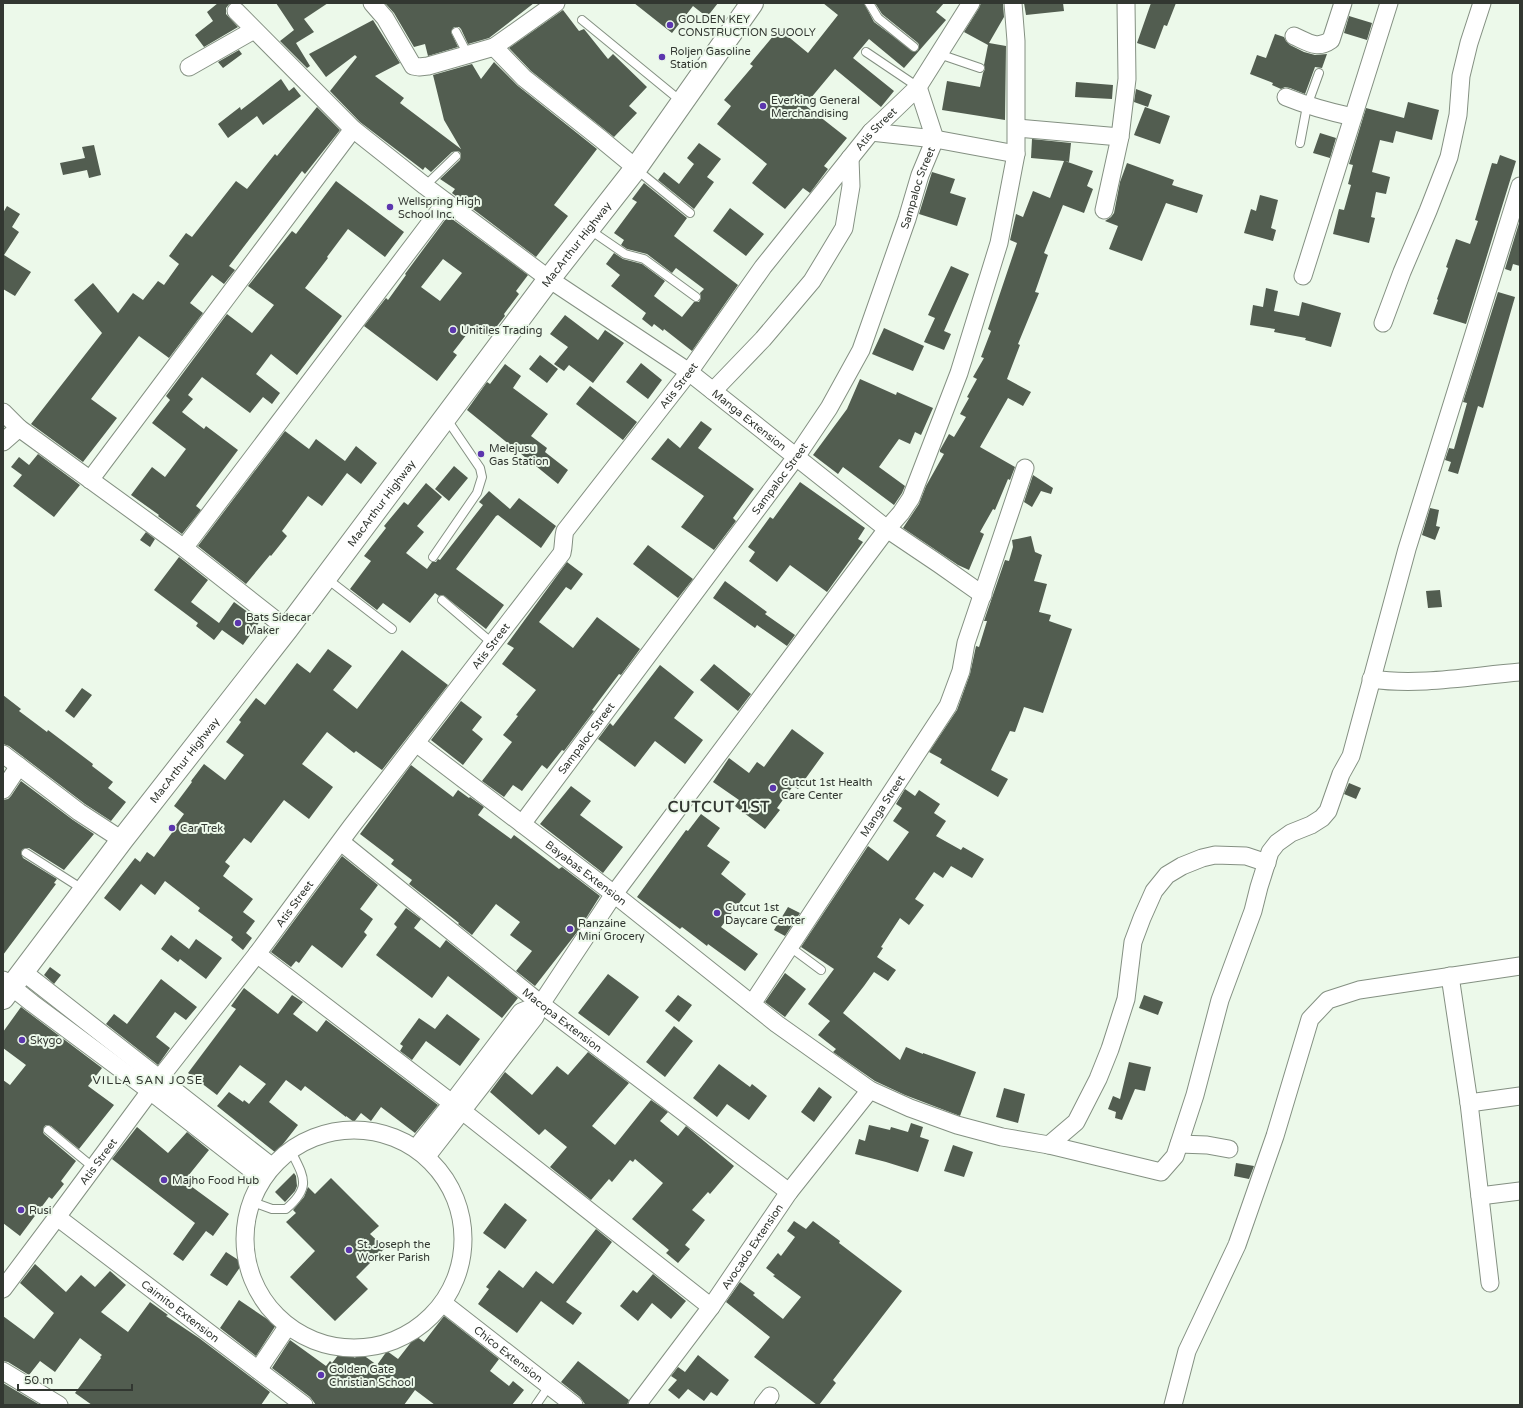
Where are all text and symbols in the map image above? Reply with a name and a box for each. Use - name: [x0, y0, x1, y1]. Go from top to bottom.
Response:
- place label: GOLDEN KEY CONSTRUCTION SUOOLY: [678, 13, 816, 39]
- marker: GOLDEN KEY CONSTRUCTION SUOOLY: [665, 20, 675, 30]
- place label: Roljen Gasoline Station: [670, 45, 751, 71]
- marker: Roljen Gasoline Station: [657, 52, 667, 62]
- place label: Everking General Merchandising: [771, 94, 860, 120]
- marker: Everking General Merchandising: [758, 101, 768, 111]
- street label: Atis Street: [853, 105, 900, 153]
- street label: Sampaloc Street: [898, 145, 938, 231]
- place label: Wellspring High School Inc.: [398, 195, 481, 221]
- street label: MacArthur Highway: [539, 199, 614, 290]
- marker: Wellspring High School Inc.: [385, 202, 395, 212]
- place label: Unitiles Trading: [461, 324, 542, 337]
- marker: Unitiles Trading: [448, 325, 458, 335]
- street label: Atis Street: [657, 360, 701, 411]
- street label: Manga Extension: [709, 387, 789, 454]
- street label: Sampaloc Street: [749, 440, 811, 517]
- place label: Melejusu Gas Station: [489, 442, 549, 468]
- marker: Melejusu Gas Station: [476, 449, 486, 459]
- street label: MacArthur Highway: [345, 457, 418, 549]
- place label: Bats Sidecar Maker: [246, 611, 312, 637]
- marker: Bats Sidecar Maker: [233, 618, 243, 628]
- street label: Atis Street: [469, 621, 513, 672]
- street label: Sampaloc Street: [556, 700, 617, 777]
- street label: MacArthur Highway: [147, 715, 222, 806]
- street label: Manga Street: [858, 773, 908, 840]
- place label: Cutcut 1st Health Care Center: [781, 776, 872, 802]
- marker: Cutcut 1st Health Care Center: [768, 783, 778, 793]
- district label: CUTCUT 1ST: [668, 798, 770, 816]
- place label: Car Trek: [180, 822, 223, 835]
- marker: Car Trek: [167, 823, 177, 833]
- street label: Bayabas Extension: [543, 838, 629, 908]
- street label: Atis Street: [273, 878, 316, 930]
- place label: Cutcut 1st Daycare Center: [725, 901, 806, 927]
- marker: Cutcut 1st Daycare Center: [712, 908, 722, 918]
- place label: Ranzaine Mini Grocery: [578, 917, 645, 943]
- marker: Ranzaine Mini Grocery: [565, 924, 575, 934]
- street label: Macopa Extension: [520, 986, 604, 1055]
- place label: Skygo: [30, 1034, 62, 1047]
- marker: Skygo: [17, 1035, 27, 1045]
- district label: VILLA SAN JOSE: [93, 1073, 203, 1087]
- street label: Atis Street: [77, 1136, 120, 1188]
- place label: Majho Food Hub: [172, 1174, 259, 1187]
- marker: Majho Food Hub: [159, 1175, 169, 1185]
- street label: Avocado Extension: [719, 1202, 786, 1292]
- place label: Rusi: [29, 1204, 52, 1217]
- marker: Rusi: [16, 1205, 26, 1215]
- place label: St. Joseph the Worker Parish: [357, 1238, 430, 1264]
- marker: St. Joseph the Worker Parish: [344, 1245, 354, 1255]
- street label: Caimito Extension: [138, 1277, 222, 1345]
- street label: Chico Extension: [471, 1323, 545, 1385]
- place label: Golden Gate Christian School: [329, 1363, 414, 1389]
- scale bar: [18, 1366, 132, 1392]
- marker: Golden Gate Christian School: [316, 1370, 326, 1380]
- text: 50 m: [24, 1373, 53, 1387]

